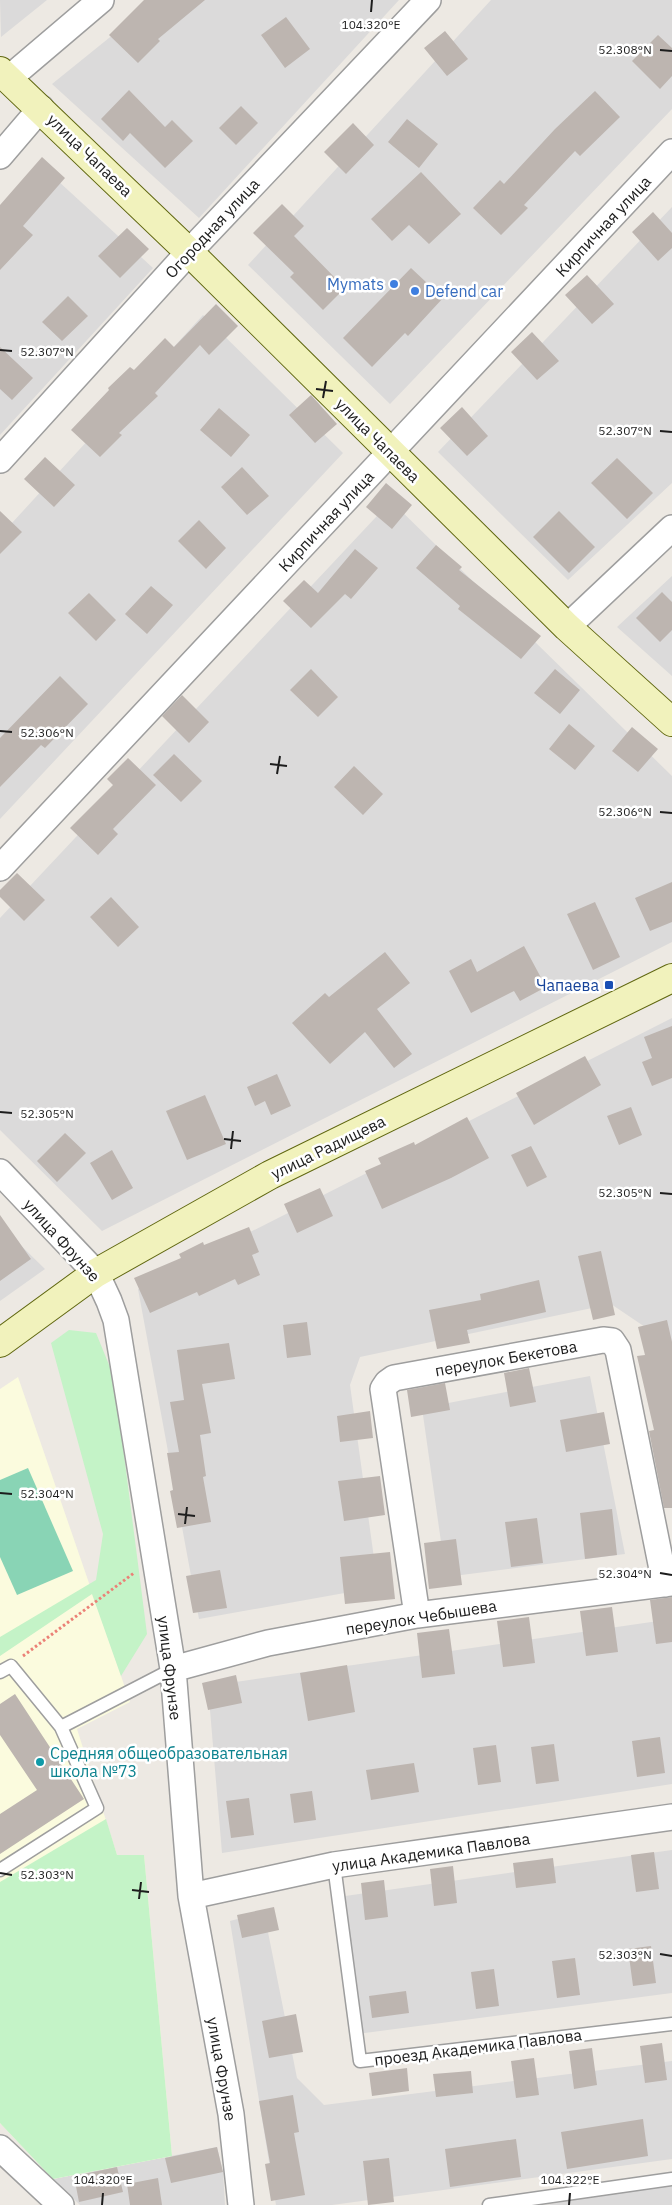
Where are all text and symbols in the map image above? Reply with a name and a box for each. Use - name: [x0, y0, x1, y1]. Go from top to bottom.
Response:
- text: 104.320°E: [341, 17, 401, 32]
- text: 52.308°N: [598, 42, 652, 57]
- street label: улица Чапаева: [43, 109, 137, 201]
- street label: Кирпичная улица: [551, 171, 655, 281]
- street label: Огородная улица: [161, 174, 264, 282]
- place label: Mymats: [327, 274, 384, 294]
- marker: Mymats: [388, 278, 400, 290]
- place label: Defend car: [425, 281, 503, 301]
- marker: Defend car: [409, 285, 421, 297]
- text: 52.307°N: [20, 344, 74, 359]
- street label: улица Чапаева: [332, 394, 425, 487]
- text: 52.307°N: [598, 423, 652, 438]
- street label: Кирпичная улица: [274, 466, 378, 576]
- text: 52.306°N: [20, 725, 74, 740]
- text: 52.306°N: [598, 804, 652, 819]
- place label: Чапаева: [536, 975, 599, 995]
- marker: Чапаева: [603, 979, 615, 991]
- text: 52.305°N: [20, 1106, 74, 1121]
- street label: улица Радищева: [267, 1110, 389, 1183]
- text: 52.305°N: [598, 1185, 652, 1200]
- street label: улица Фрунзе: [19, 1194, 105, 1286]
- street label: переулок Бекетова: [433, 1336, 579, 1380]
- text: 52.304°N: [20, 1486, 74, 1501]
- text: 52.304°N: [598, 1566, 652, 1581]
- street label: переулок Чебышева: [344, 1595, 499, 1639]
- street label: улица Фрунзе: [154, 1615, 186, 1722]
- place label: Средняя общеобразовательная школа №73: [50, 1743, 288, 1781]
- marker: Средняя общеобразовательная школа №73: [34, 1756, 46, 1768]
- street label: улица Академика Павлова: [331, 1828, 532, 1876]
- text: 52.303°N: [20, 1867, 74, 1882]
- text: 52.303°N: [598, 1947, 652, 1962]
- street label: улица Фрунзе: [203, 2016, 241, 2123]
- street label: проезд Академика Павлова: [373, 2024, 583, 2070]
- text: 104.320°E: [73, 2172, 133, 2187]
- text: 104.322°E: [540, 2172, 600, 2187]

